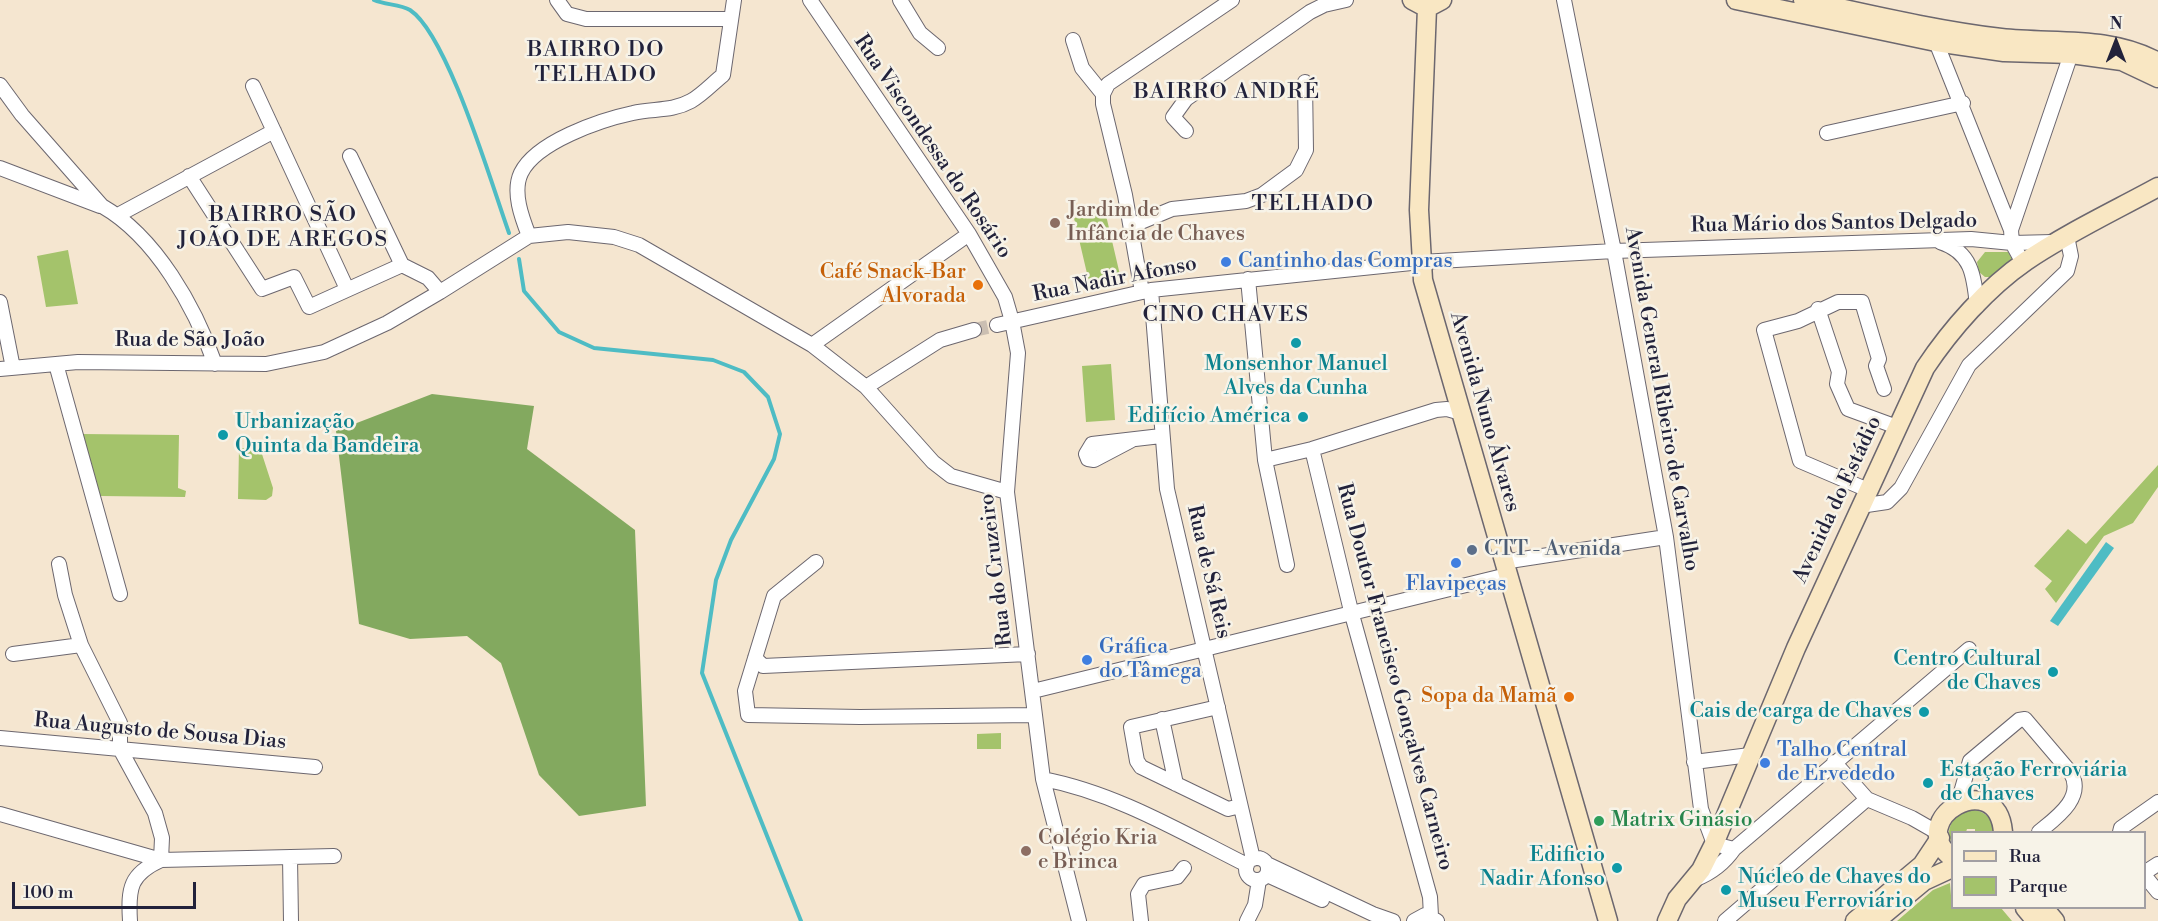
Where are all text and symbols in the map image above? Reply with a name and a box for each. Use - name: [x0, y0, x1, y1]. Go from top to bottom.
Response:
- north arrow: [2086, 12, 2146, 72]
- text: N: [2110, 14, 2122, 34]
- street label: Rua Viscondessa do Rosário: [848, 30, 1016, 264]
- district label: BAIRRO DO TELHADO: [527, 38, 665, 90]
- district label: BAIRRO ANDRÉ: [1133, 80, 1321, 106]
- district label: TELHADO: [1252, 192, 1374, 218]
- place label: Jardim de Infância de Chaves: [1067, 198, 1245, 248]
- district label: BAIRRO SÃO JOÃO DE AREGOS: [177, 203, 389, 254]
- street label: Rua Mário dos Santos Delgado: [1691, 209, 1977, 239]
- marker: Jardim de Infância de Chaves: [1048, 216, 1062, 230]
- street label: Avenida General Ribeiro de Carvalho: [1618, 225, 1704, 573]
- place label: Cantinho das Compras: [1238, 249, 1453, 275]
- street label: Rua Nadir Afonso: [1031, 252, 1199, 308]
- marker: Cantinho das Compras: [1219, 255, 1233, 269]
- place label: Café Snack-Bar Alvorada: [820, 260, 966, 310]
- marker: Café Snack-Bar Alvorada: [971, 278, 985, 292]
- district label: CINO CHAVES: [1142, 303, 1310, 329]
- street label: Avenida Nuno Álvares: [1443, 309, 1525, 515]
- street label: Rua de São João: [115, 328, 265, 354]
- marker: Monsenhor Manuel Alves da Cunha: [1289, 336, 1303, 350]
- place label: Monsenhor Manuel Alves da Cunha: [1204, 352, 1388, 402]
- place label: Edifício América: [1128, 404, 1291, 430]
- place label: Urbanização Quinta da Bandeira: [235, 410, 419, 460]
- marker: Edifício América: [1296, 410, 1310, 424]
- street label: Avenida do Estádio: [1788, 412, 1888, 588]
- marker: Urbanização Quinta da Bandeira: [216, 428, 230, 442]
- street label: Rua Doutor Francisco Gonçalves Carneiro: [1330, 481, 1458, 873]
- street label: Rua do Cruzeiro: [975, 492, 1019, 648]
- street label: Rua de Sá Reis: [1180, 503, 1236, 641]
- place label: CTT - Avenida: [1484, 537, 1621, 563]
- marker: CTT - Avenida: [1465, 543, 1479, 557]
- marker: Flavipeças: [1449, 556, 1463, 570]
- place label: Flavipeças: [1405, 572, 1507, 598]
- place label: Gráfica do Tâmega: [1099, 635, 1202, 685]
- place label: Centro Cultural de Chaves: [1893, 647, 2041, 697]
- marker: Gráfica do Tâmega: [1080, 653, 1094, 667]
- marker: Centro Cultural de Chaves: [2046, 665, 2060, 679]
- place label: Sopa da Mamã: [1421, 684, 1557, 710]
- marker: Sopa da Mamã: [1562, 690, 1576, 704]
- place label: Cais de carga de Chaves: [1689, 699, 1912, 725]
- marker: Cais de carga de Chaves: [1917, 705, 1931, 719]
- street label: Rua Augusto de Sousa Dias: [33, 708, 287, 756]
- place label: Talho Central de Ervededo: [1777, 738, 1907, 788]
- marker: Talho Central de Ervededo: [1758, 756, 1772, 770]
- place label: Estação Ferroviária de Chaves: [1940, 758, 2127, 808]
- marker: Estação Ferroviária de Chaves: [1921, 776, 1935, 790]
- place label: Matrix Ginásio: [1611, 808, 1752, 834]
- marker: Matrix Ginásio: [1592, 814, 1606, 828]
- place label: Colégio Kria e Brinca: [1038, 826, 1157, 876]
- legend: [1951, 831, 2146, 909]
- place label: Edificio Nadir Afonso: [1480, 843, 1605, 893]
- marker: Colégio Kria e Brinca: [1019, 844, 1033, 858]
- text: Rua: [2009, 845, 2041, 868]
- marker: Edificio Nadir Afonso: [1610, 861, 1624, 875]
- place label: Núcleo de Chaves do Museu Ferroviário: [1738, 865, 1931, 915]
- scale bar: [15, 870, 200, 908]
- text: Parque: [2009, 875, 2068, 898]
- text: 100 m: [23, 881, 74, 904]
- marker: Núcleo de Chaves do Museu Ferroviário: [1719, 883, 1733, 897]

